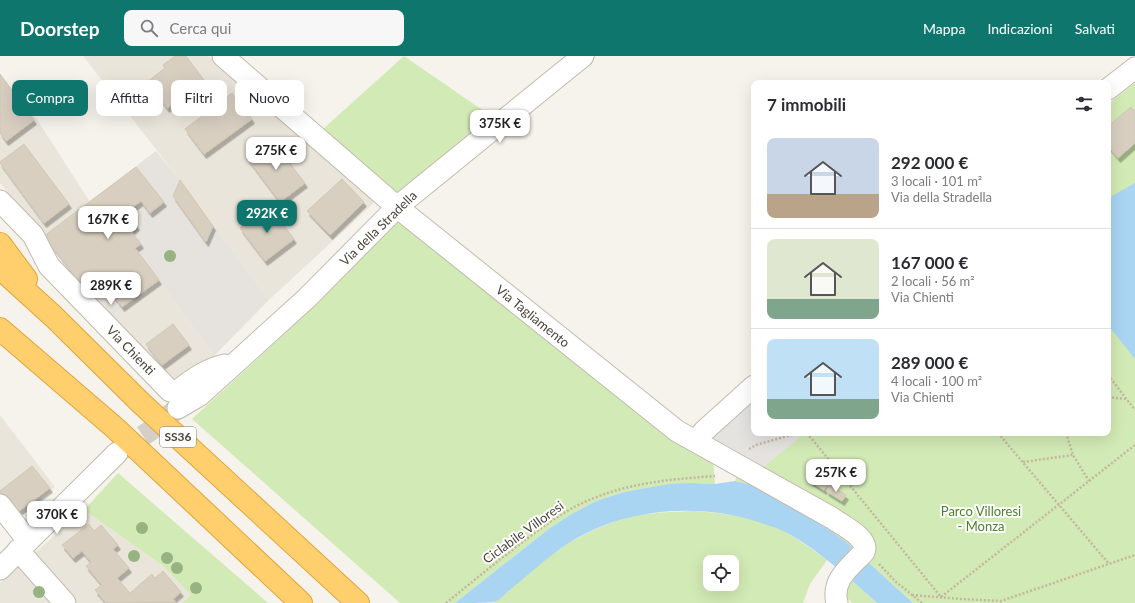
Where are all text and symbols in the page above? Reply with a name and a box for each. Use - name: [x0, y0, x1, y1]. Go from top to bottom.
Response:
- search box: [124, 10, 404, 46]
- text: Doorstep: [20, 17, 100, 40]
- icon: search: [138, 17, 160, 39]
- text: Cerca qui: [170, 19, 231, 37]
- text: Mappa: [923, 20, 965, 37]
- text: Indicazioni: [987, 20, 1053, 37]
- text: Salvati: [1075, 20, 1115, 37]
- chip: Compra: [12, 80, 88, 116]
- chip: Affitta: [96, 80, 163, 116]
- chip: Filtri: [171, 80, 227, 116]
- chip: Nuovo: [235, 80, 304, 116]
- icon: filters: [1073, 93, 1095, 115]
- text: 7 immobili: [767, 94, 846, 115]
- pin: 375K €: [467, 110, 533, 144]
- text: 375K €: [479, 115, 521, 131]
- pin: 275K €: [243, 137, 309, 171]
- text: 275K €: [255, 142, 297, 158]
- text: 292 000 €: [891, 152, 968, 173]
- icon: home: [799, 154, 847, 202]
- text: 3 locali · 101 m²: [891, 173, 982, 189]
- street label: Via della Stradella: [336, 187, 420, 269]
- text: Via della Stradella: [891, 189, 992, 205]
- pin: 292K €: [234, 200, 300, 234]
- text: 292K €: [246, 205, 288, 221]
- pin: 167K €: [75, 206, 141, 240]
- text: 167K €: [87, 211, 129, 227]
- text: 167 000 €: [891, 252, 968, 273]
- icon: home: [799, 255, 847, 303]
- pin: 289K €: [78, 272, 144, 306]
- text: 2 locali · 56 m²: [891, 273, 975, 289]
- text: 289K €: [90, 277, 132, 293]
- street label: Via Tagliamento: [493, 281, 573, 351]
- text: Via Chienti: [891, 289, 954, 305]
- street label: Via Chienti: [103, 322, 159, 378]
- text: 289 000 €: [891, 352, 968, 373]
- icon: home: [799, 355, 847, 403]
- text: 4 locali · 100 m²: [891, 373, 982, 389]
- text: Via Chienti: [891, 389, 954, 405]
- road number: SS36: [160, 427, 196, 447]
- pin: 257K €: [803, 459, 869, 493]
- text: 257K €: [815, 464, 857, 480]
- street label: Ciclabile Villoresi: [479, 497, 567, 567]
- pin: 370K €: [24, 501, 90, 535]
- park label: Parco Villoresi - Monza: [941, 503, 1021, 534]
- text: 370K €: [36, 506, 78, 522]
- map controls: [703, 555, 739, 591]
- button: locate: [703, 555, 739, 591]

